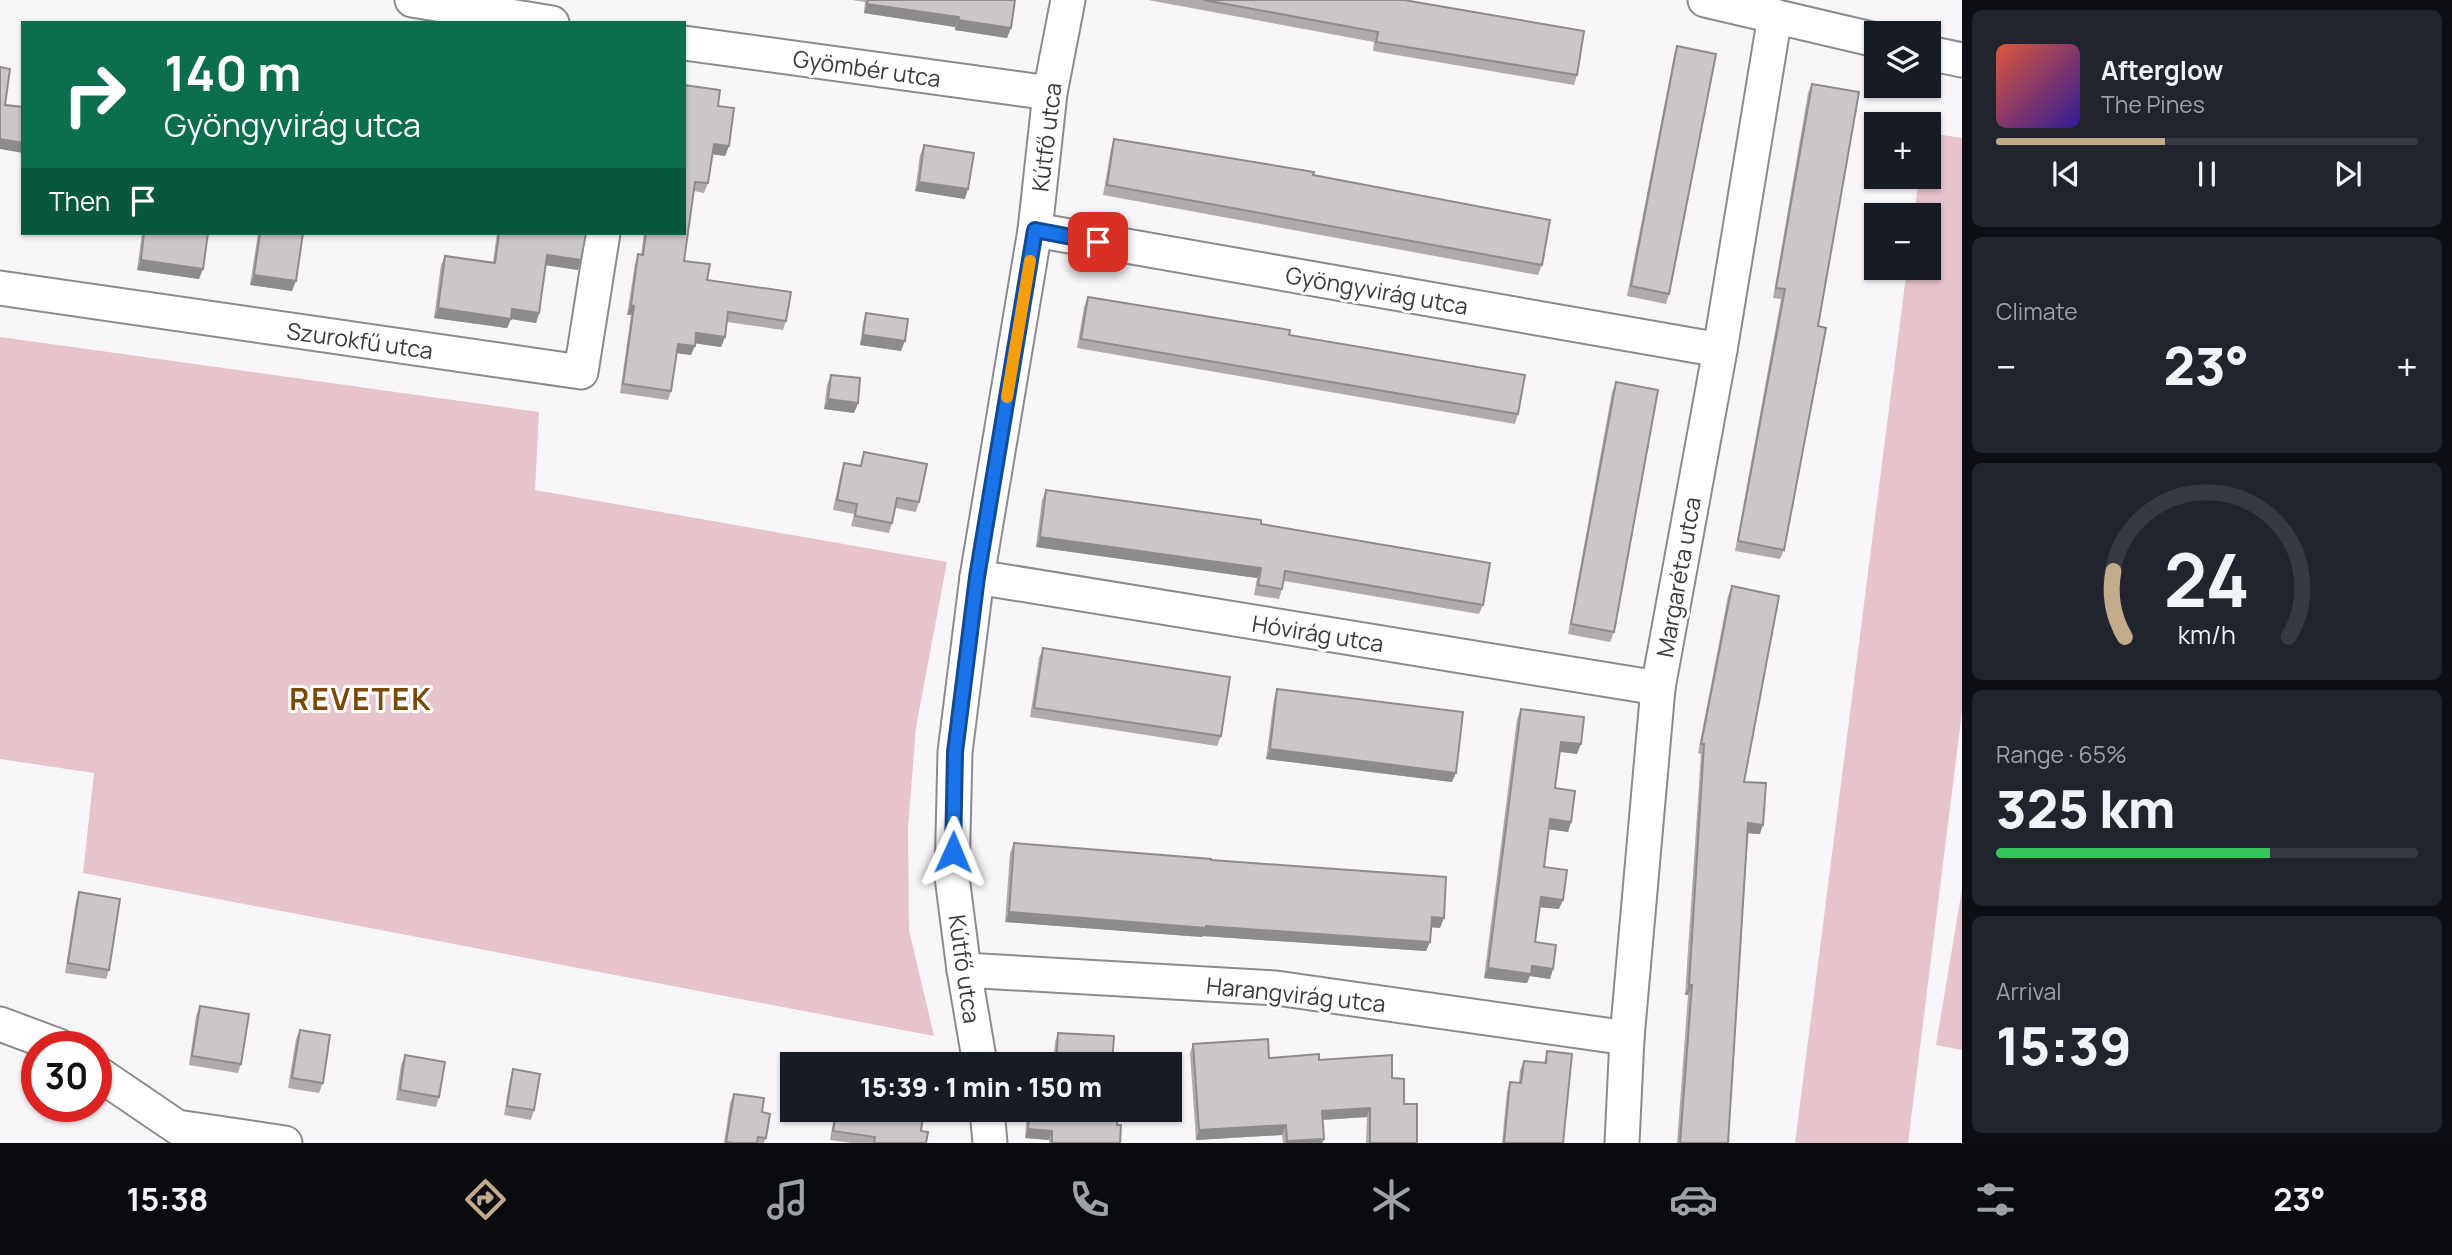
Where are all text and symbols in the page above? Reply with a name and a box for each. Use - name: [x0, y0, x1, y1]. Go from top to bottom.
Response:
- map controls: [1864, 21, 1941, 280]
- button: layers: [1864, 21, 1941, 98]
- text: 140 m: [164, 39, 301, 106]
- street label: Gyömbér utca: [791, 42, 943, 94]
- icon: right: [49, 49, 140, 140]
- text: Afterglow: [2101, 52, 2223, 88]
- street label: Kútfő utca: [1023, 81, 1069, 193]
- text: The Pines: [2101, 88, 2205, 120]
- text: Gyöngyvirág utca: [164, 103, 421, 147]
- button: +: [1864, 112, 1941, 189]
- icon: previous: [2047, 155, 2085, 193]
- icon: pause: [2188, 155, 2226, 193]
- icon: next: [2329, 155, 2367, 193]
- icon: arrive: [124, 182, 162, 220]
- text: Then: [49, 183, 110, 219]
- button: −: [1864, 203, 1941, 280]
- pin: [1068, 212, 1128, 272]
- icon: arrive: [1079, 223, 1117, 261]
- street label: Gyöngyvirág utca: [1283, 258, 1471, 322]
- text: Climate: [1996, 295, 2078, 327]
- street label: Szurokfű utca: [285, 314, 435, 366]
- text: 23°: [2164, 330, 2249, 401]
- text: −: [1996, 340, 2017, 392]
- text: +: [2396, 340, 2418, 392]
- street label: Margaréta utca: [1648, 494, 1708, 660]
- text: 24: [2164, 530, 2250, 630]
- street label: Hóvirág utca: [1250, 607, 1386, 659]
- text: km/h: [2178, 617, 2236, 652]
- district label: REVETEK: [289, 678, 433, 719]
- text: Range · 65%: [1996, 738, 2127, 770]
- text: 325 km: [1996, 773, 2176, 844]
- position arrow: [916, 815, 990, 889]
- street label: Kútfő utca: [942, 913, 988, 1025]
- street label: Harangvirág utca: [1205, 969, 1387, 1019]
- text: Arrival: [1996, 975, 2062, 1007]
- text: 15:39: [1996, 1010, 2132, 1081]
- speed limit sign: 30: [21, 1031, 112, 1122]
- text: 15:39 · 1 min · 150 m: [860, 1069, 1102, 1105]
- icon: directions: [461, 1175, 510, 1224]
- icon: music: [763, 1175, 812, 1224]
- icon: phone: [1065, 1175, 1114, 1224]
- icon: climate: [1367, 1175, 1416, 1224]
- icon: car: [1669, 1175, 1718, 1224]
- icon: filters: [1971, 1175, 2020, 1224]
- text: 15:38: [126, 1177, 208, 1221]
- text: 23°: [2273, 1177, 2325, 1221]

